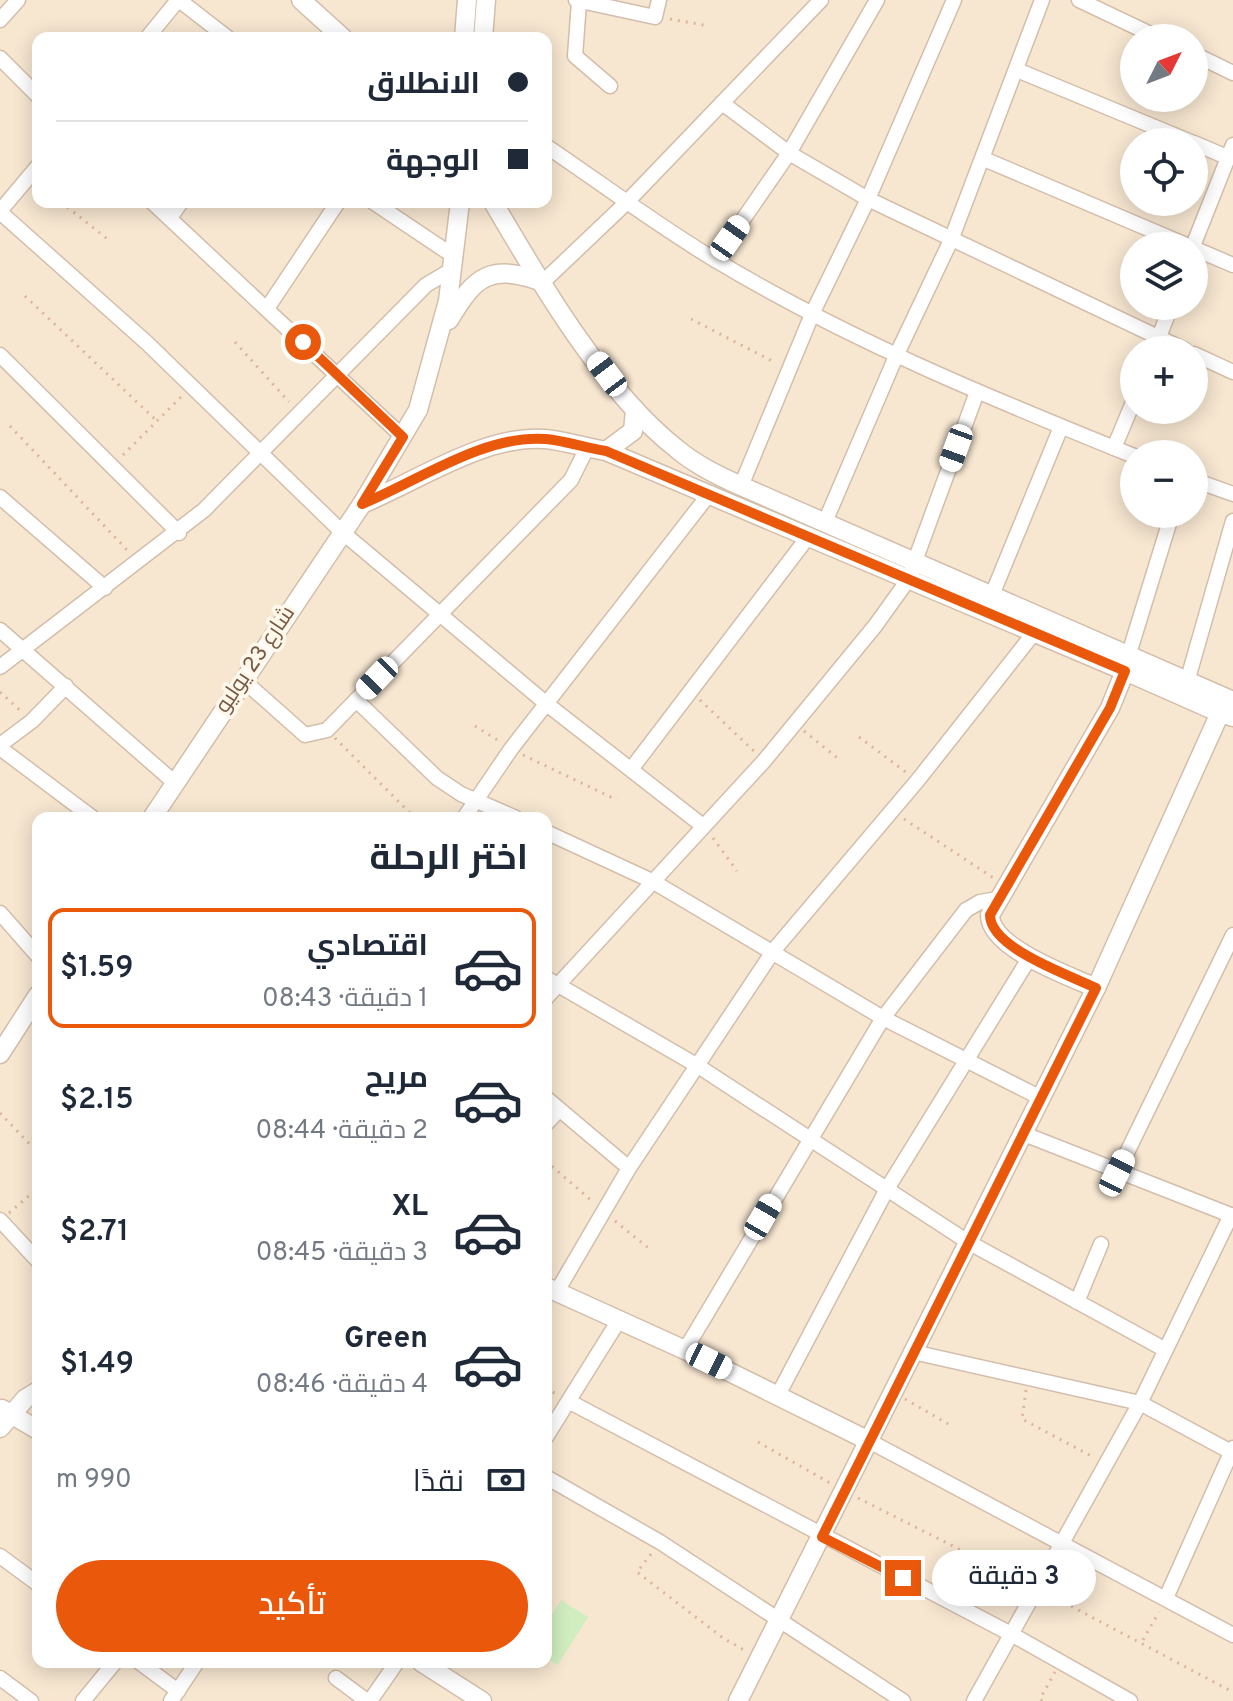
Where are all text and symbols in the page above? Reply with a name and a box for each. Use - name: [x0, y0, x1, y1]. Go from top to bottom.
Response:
- north arrow: [1120, 24, 1208, 112]
- map controls: [1120, 24, 1208, 528]
- text: الانطلاق: [367, 67, 480, 104]
- button: locate: [1120, 128, 1208, 216]
- text: الوجهة: [386, 144, 480, 181]
- car: [706, 211, 754, 265]
- button: layers: [1120, 232, 1208, 320]
- route start: [285, 324, 321, 360]
- button: +: [1120, 336, 1208, 424]
- car: [583, 348, 631, 400]
- car: [937, 421, 975, 475]
- button: −: [1120, 440, 1208, 528]
- street label: شارع 23 يوليو: [210, 601, 302, 719]
- car: [352, 652, 402, 704]
- text: اختر الرحلة: [369, 837, 528, 883]
- text: اقتصادي: [307, 929, 428, 966]
- icon: car: [452, 932, 524, 1004]
- text: $1.59: [60, 950, 133, 987]
- text: 1 دقيقة · 08:43: [262, 983, 428, 1016]
- text: مريح: [365, 1061, 428, 1098]
- icon: car: [452, 1064, 524, 1136]
- text: $2.15: [60, 1082, 134, 1119]
- text: 2 دقيقة · 08:44: [255, 1115, 428, 1148]
- car: [1096, 1146, 1138, 1200]
- text: XL: [391, 1189, 428, 1226]
- car: [741, 1190, 785, 1244]
- icon: car: [452, 1196, 524, 1268]
- text: $2.71: [60, 1214, 129, 1251]
- text: 3 دقيقة · 08:45: [256, 1237, 428, 1270]
- text: Green: [344, 1321, 428, 1358]
- icon: car: [452, 1328, 524, 1400]
- car: [682, 1340, 736, 1382]
- text: $1.49: [60, 1346, 134, 1383]
- text: 4 دقيقة · 08:46: [256, 1369, 428, 1402]
- icon: cash: [484, 1458, 528, 1502]
- text: 990 m: [56, 1464, 132, 1497]
- text: نقدًا: [413, 1465, 464, 1502]
- callout: 3 دقيقة: [931, 1550, 1095, 1606]
- button: تأكيد: [56, 1560, 528, 1652]
- route end: [885, 1560, 921, 1596]
- text: 3 دقيقة: [968, 1561, 1060, 1594]

